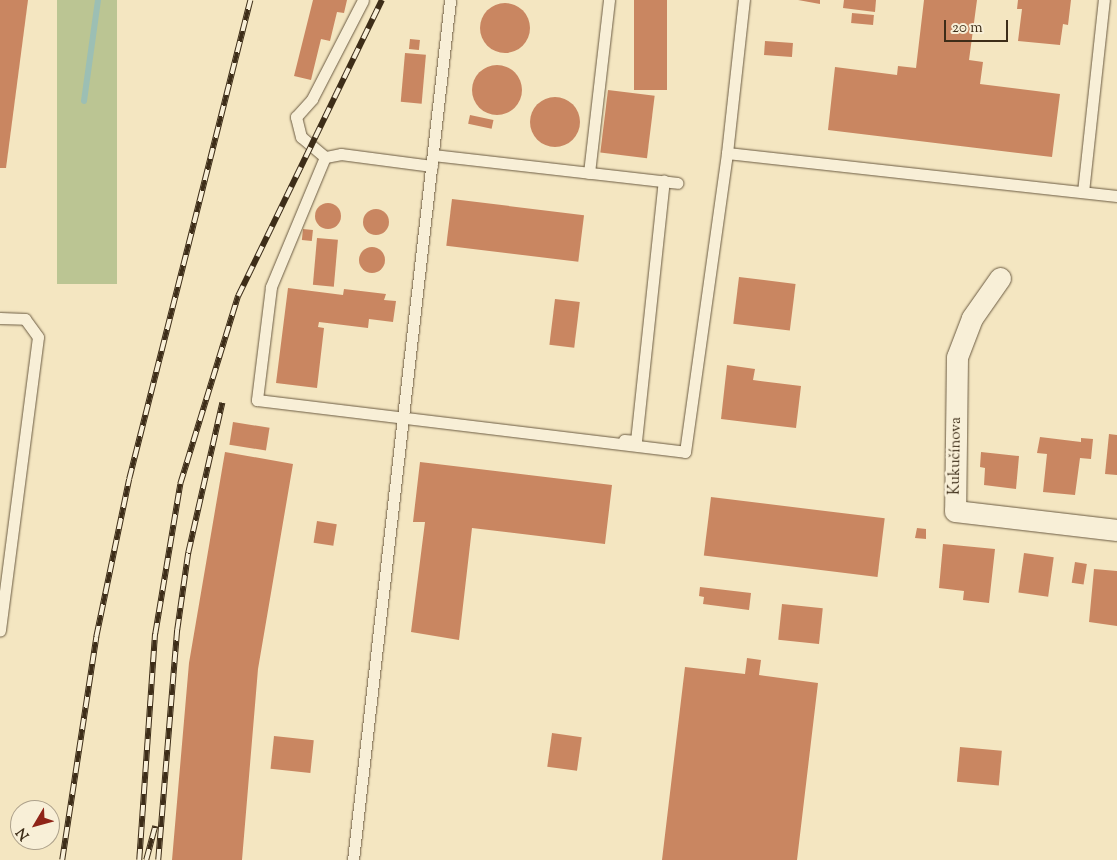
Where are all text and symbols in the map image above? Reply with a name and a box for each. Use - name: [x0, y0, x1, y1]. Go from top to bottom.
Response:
- scale bar: [947, 10, 1011, 42]
- text: 20 m: [952, 18, 983, 39]
- street label: Kukučínova: [946, 417, 966, 495]
- north arrow: [10, 800, 60, 850]
- text: N: [12, 823, 35, 844]

